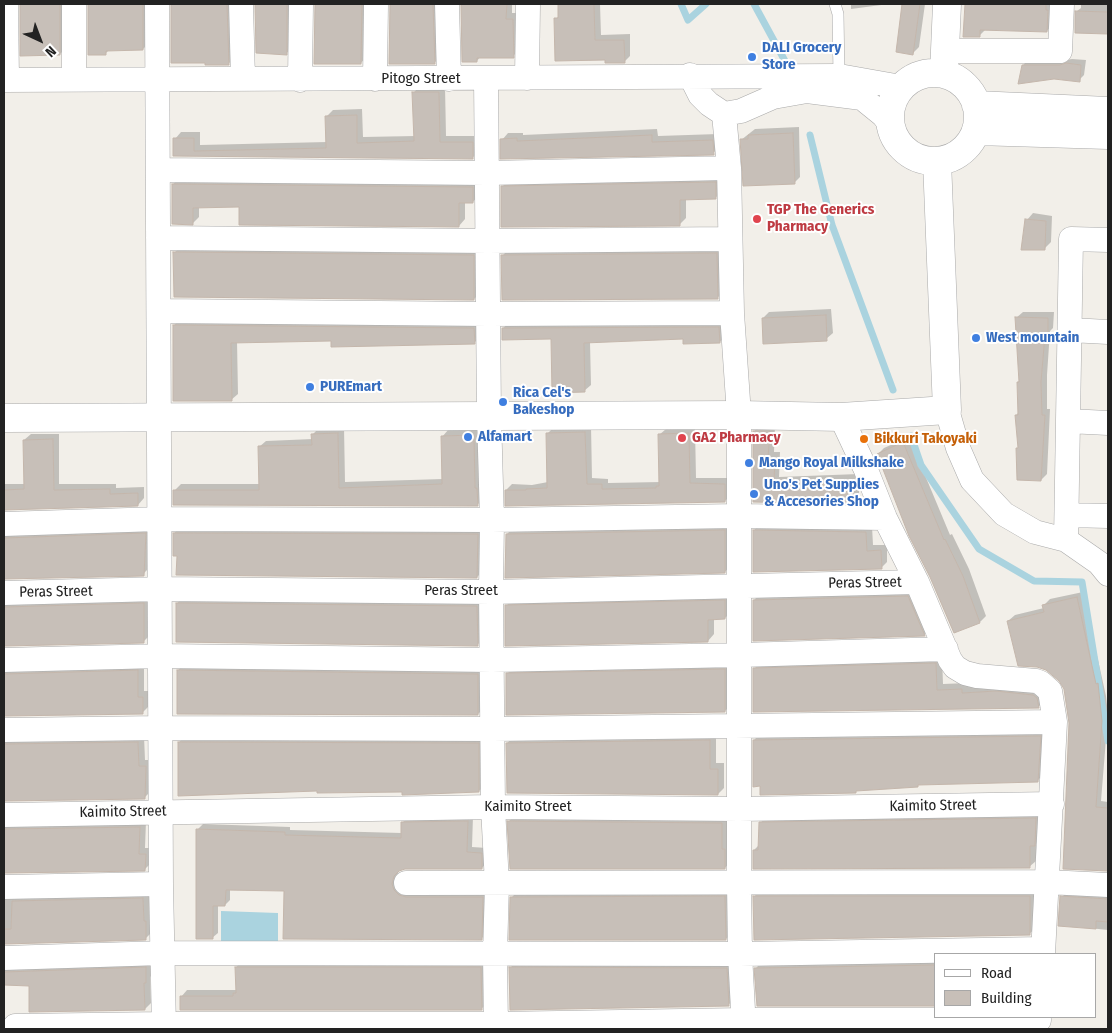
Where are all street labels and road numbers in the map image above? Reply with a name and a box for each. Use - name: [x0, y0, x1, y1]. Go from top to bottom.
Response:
- street label: Pitogo Street: [381, 70, 461, 88]
- street label: Peras Street: [828, 573, 902, 593]
- street label: Peras Street: [19, 582, 93, 602]
- street label: Peras Street: [424, 582, 498, 600]
- street label: Kaimito Street: [889, 796, 977, 816]
- street label: Kaimito Street: [484, 798, 572, 816]
- street label: Kaimito Street: [79, 802, 167, 822]

